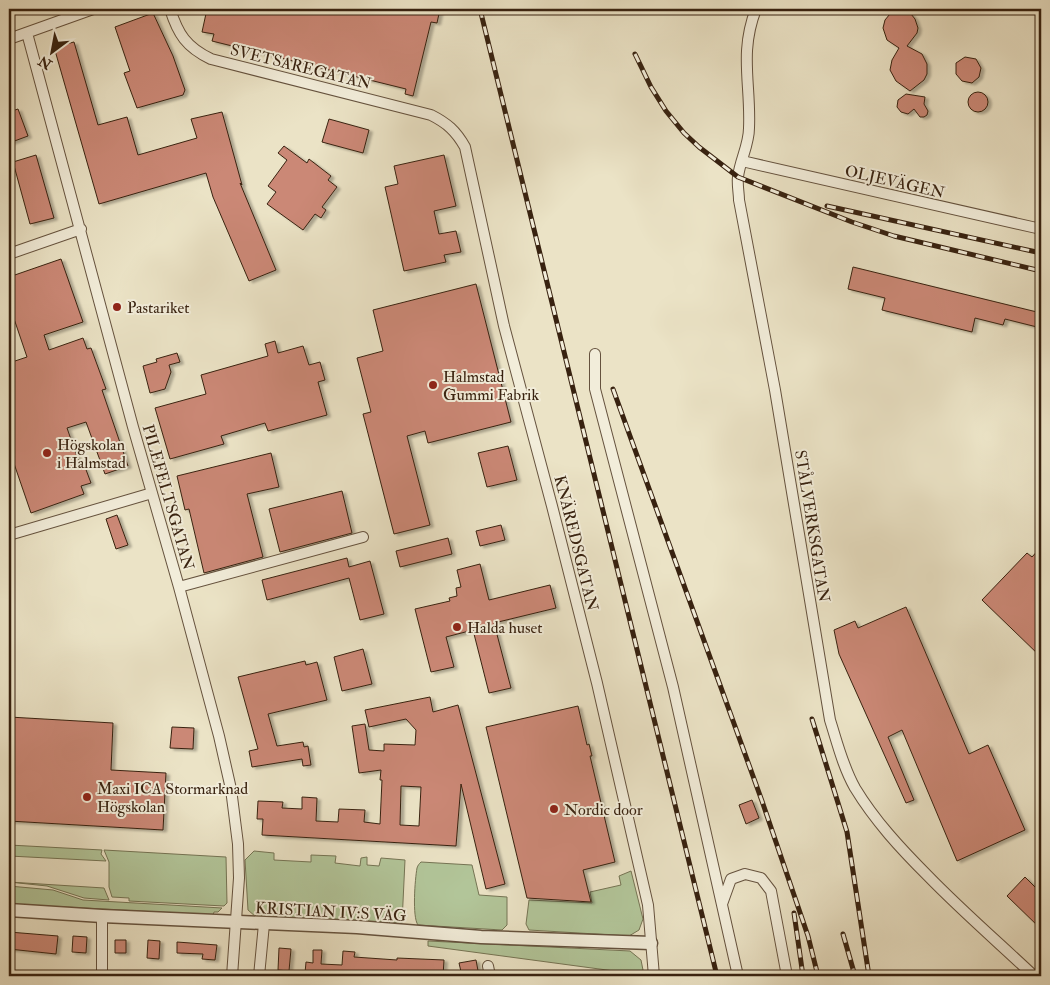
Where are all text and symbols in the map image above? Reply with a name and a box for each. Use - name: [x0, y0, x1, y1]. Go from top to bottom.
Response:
- north arrow: [28, 28, 78, 78]
- street label: SVETSAREGATAN: [228, 40, 374, 94]
- text: N: [35, 52, 56, 74]
- street label: OLJEVÄGEN: [843, 161, 947, 204]
- place label: Pastariket: [127, 298, 189, 318]
- marker: Pastariket: [111, 301, 123, 313]
- place label: Halmstad Gummi Fabrik: [443, 367, 539, 405]
- marker: Halmstad Gummi Fabrik: [427, 379, 439, 391]
- street label: PILEFELTSGATAN: [138, 422, 199, 573]
- place label: Högskolan i Halmstad: [57, 435, 126, 473]
- marker: Högskolan i Halmstad: [41, 447, 53, 459]
- street label: STÅLVERKSGATAN: [790, 449, 834, 604]
- street label: KNÄREDSGATAN: [549, 473, 603, 614]
- place label: Halda huset: [467, 618, 542, 638]
- marker: Halda huset: [451, 621, 463, 633]
- place label: Maxi ICA Stormarknad Högskolan: [97, 779, 248, 817]
- marker: Maxi ICA Stormarknad Högskolan: [81, 791, 93, 803]
- place label: Nordic door: [564, 800, 643, 820]
- marker: Nordic door: [548, 803, 560, 815]
- street label: KRISTIAN IV:S VÄG: [255, 898, 407, 926]

